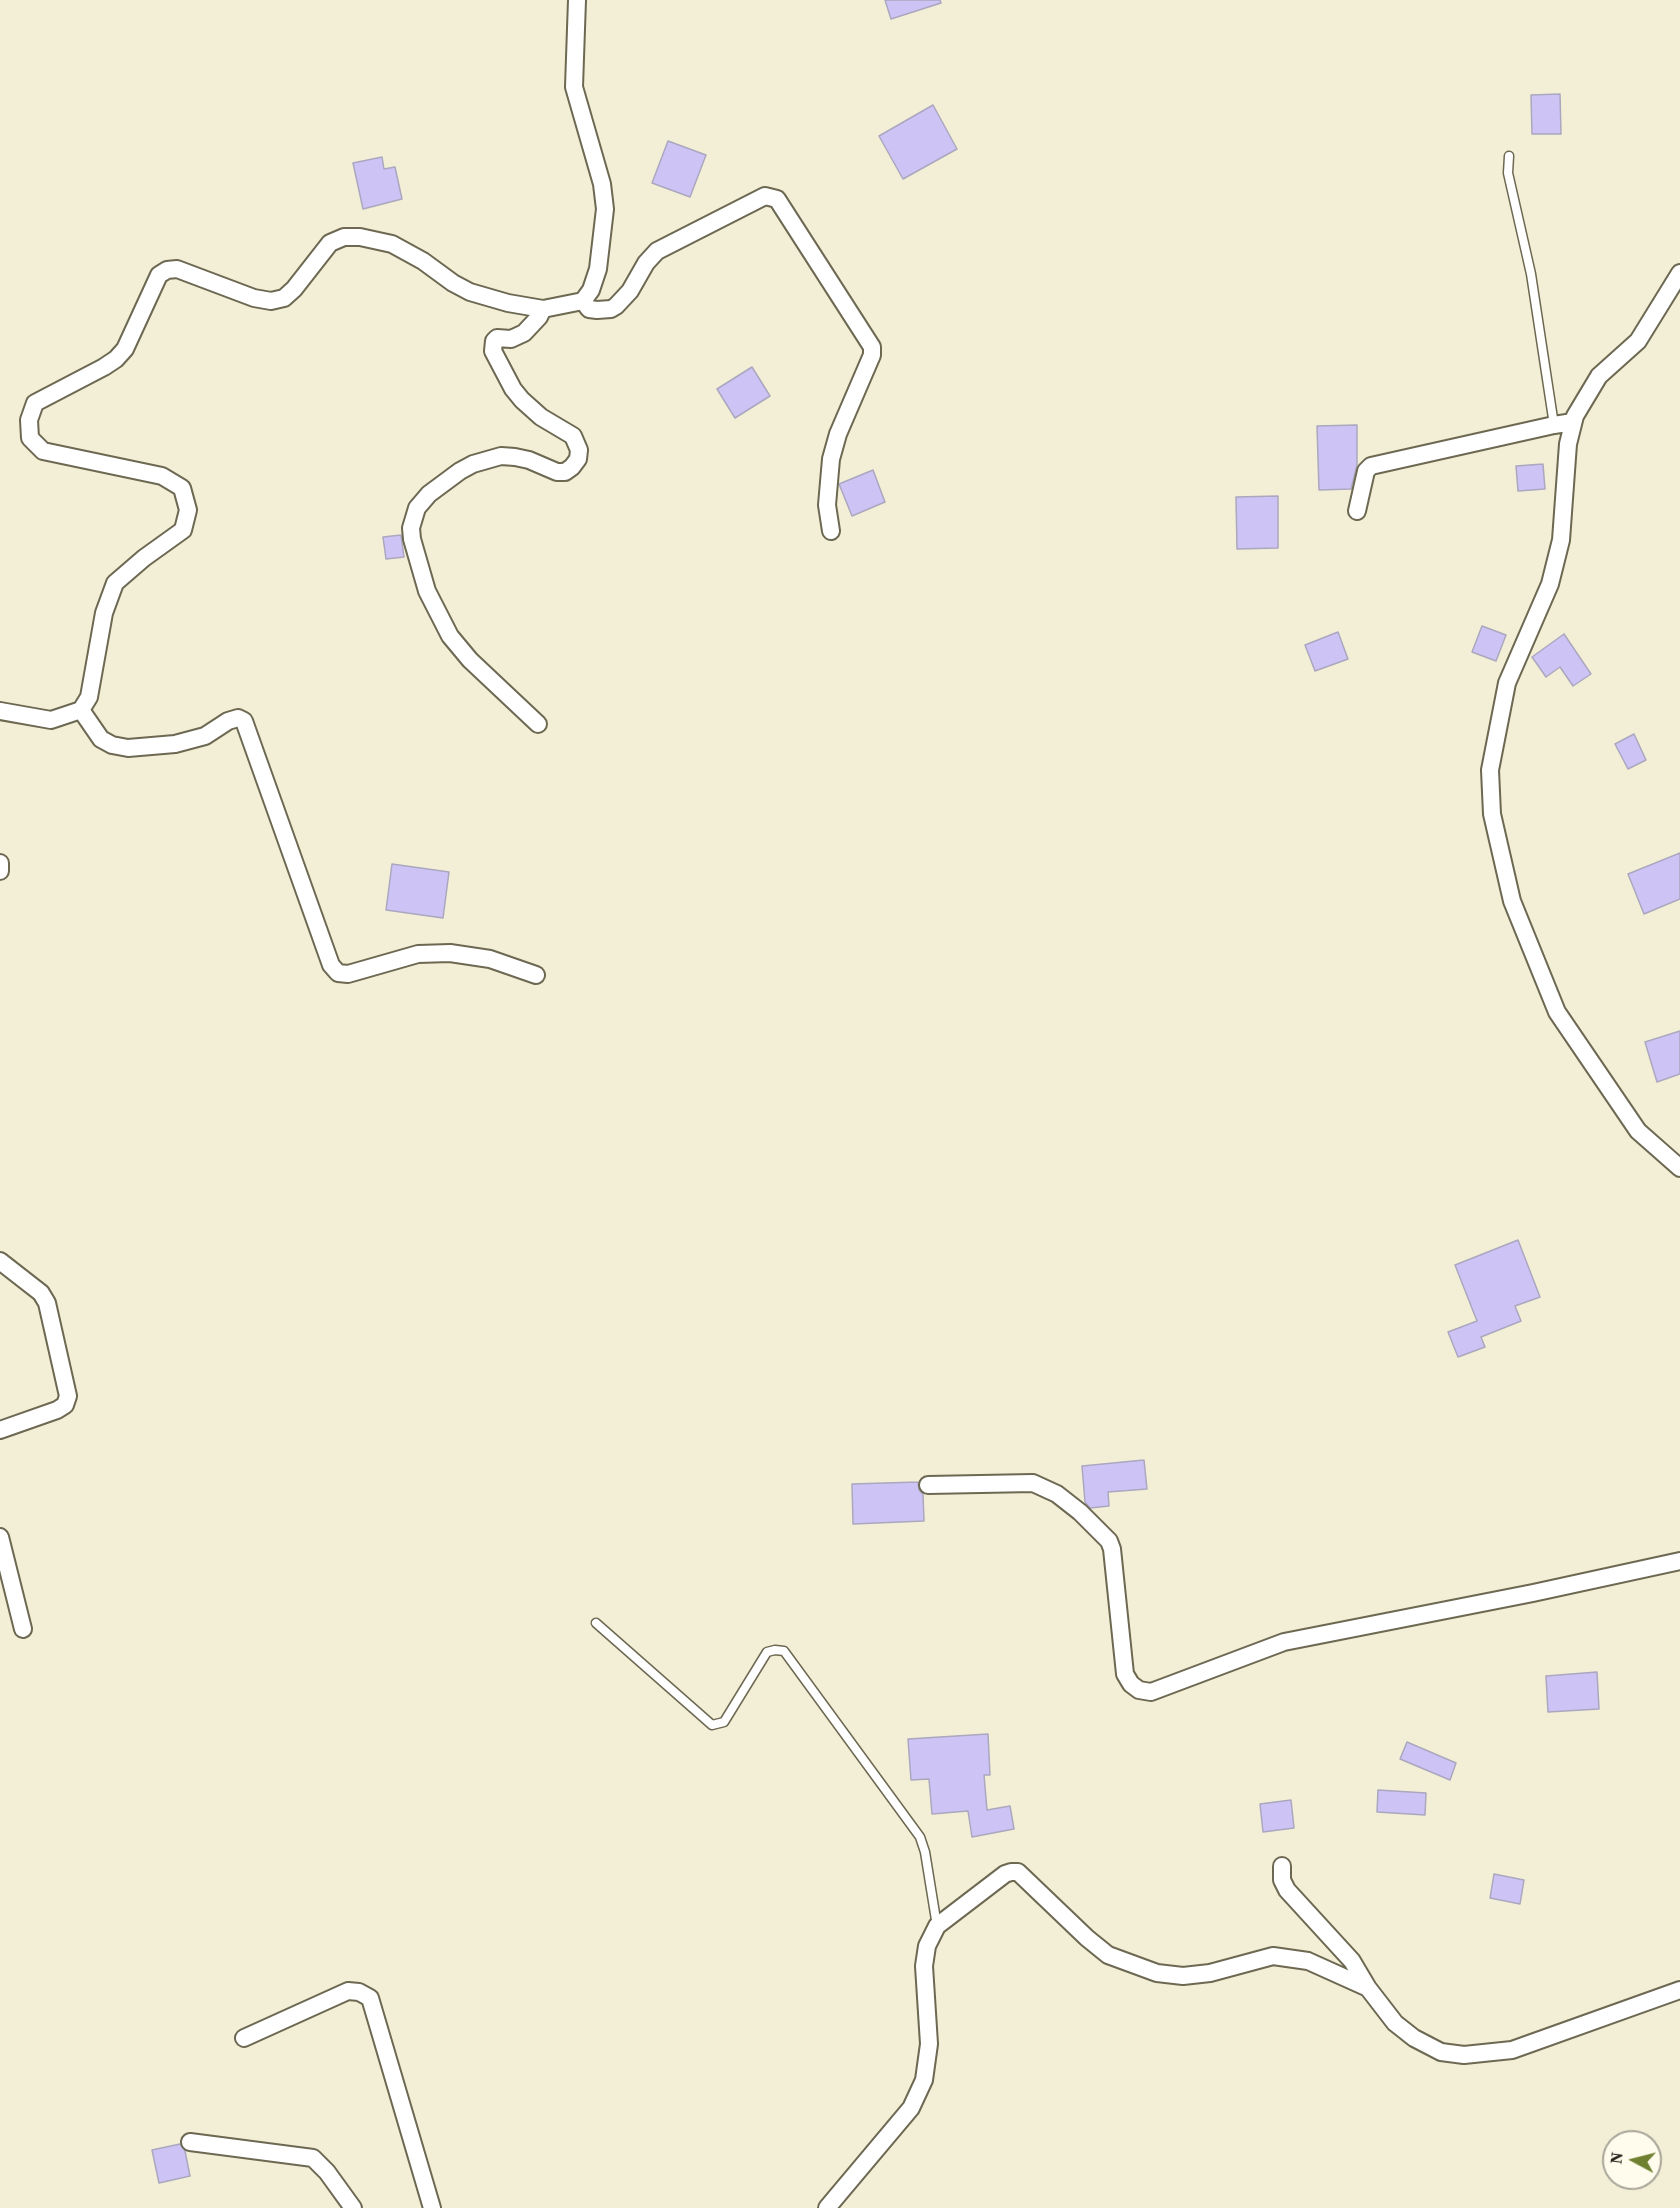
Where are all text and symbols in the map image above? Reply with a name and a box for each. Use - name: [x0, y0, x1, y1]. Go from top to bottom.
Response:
- north arrow: [1602, 2130, 1662, 2190]
- text: N: [1604, 2151, 1628, 2165]

